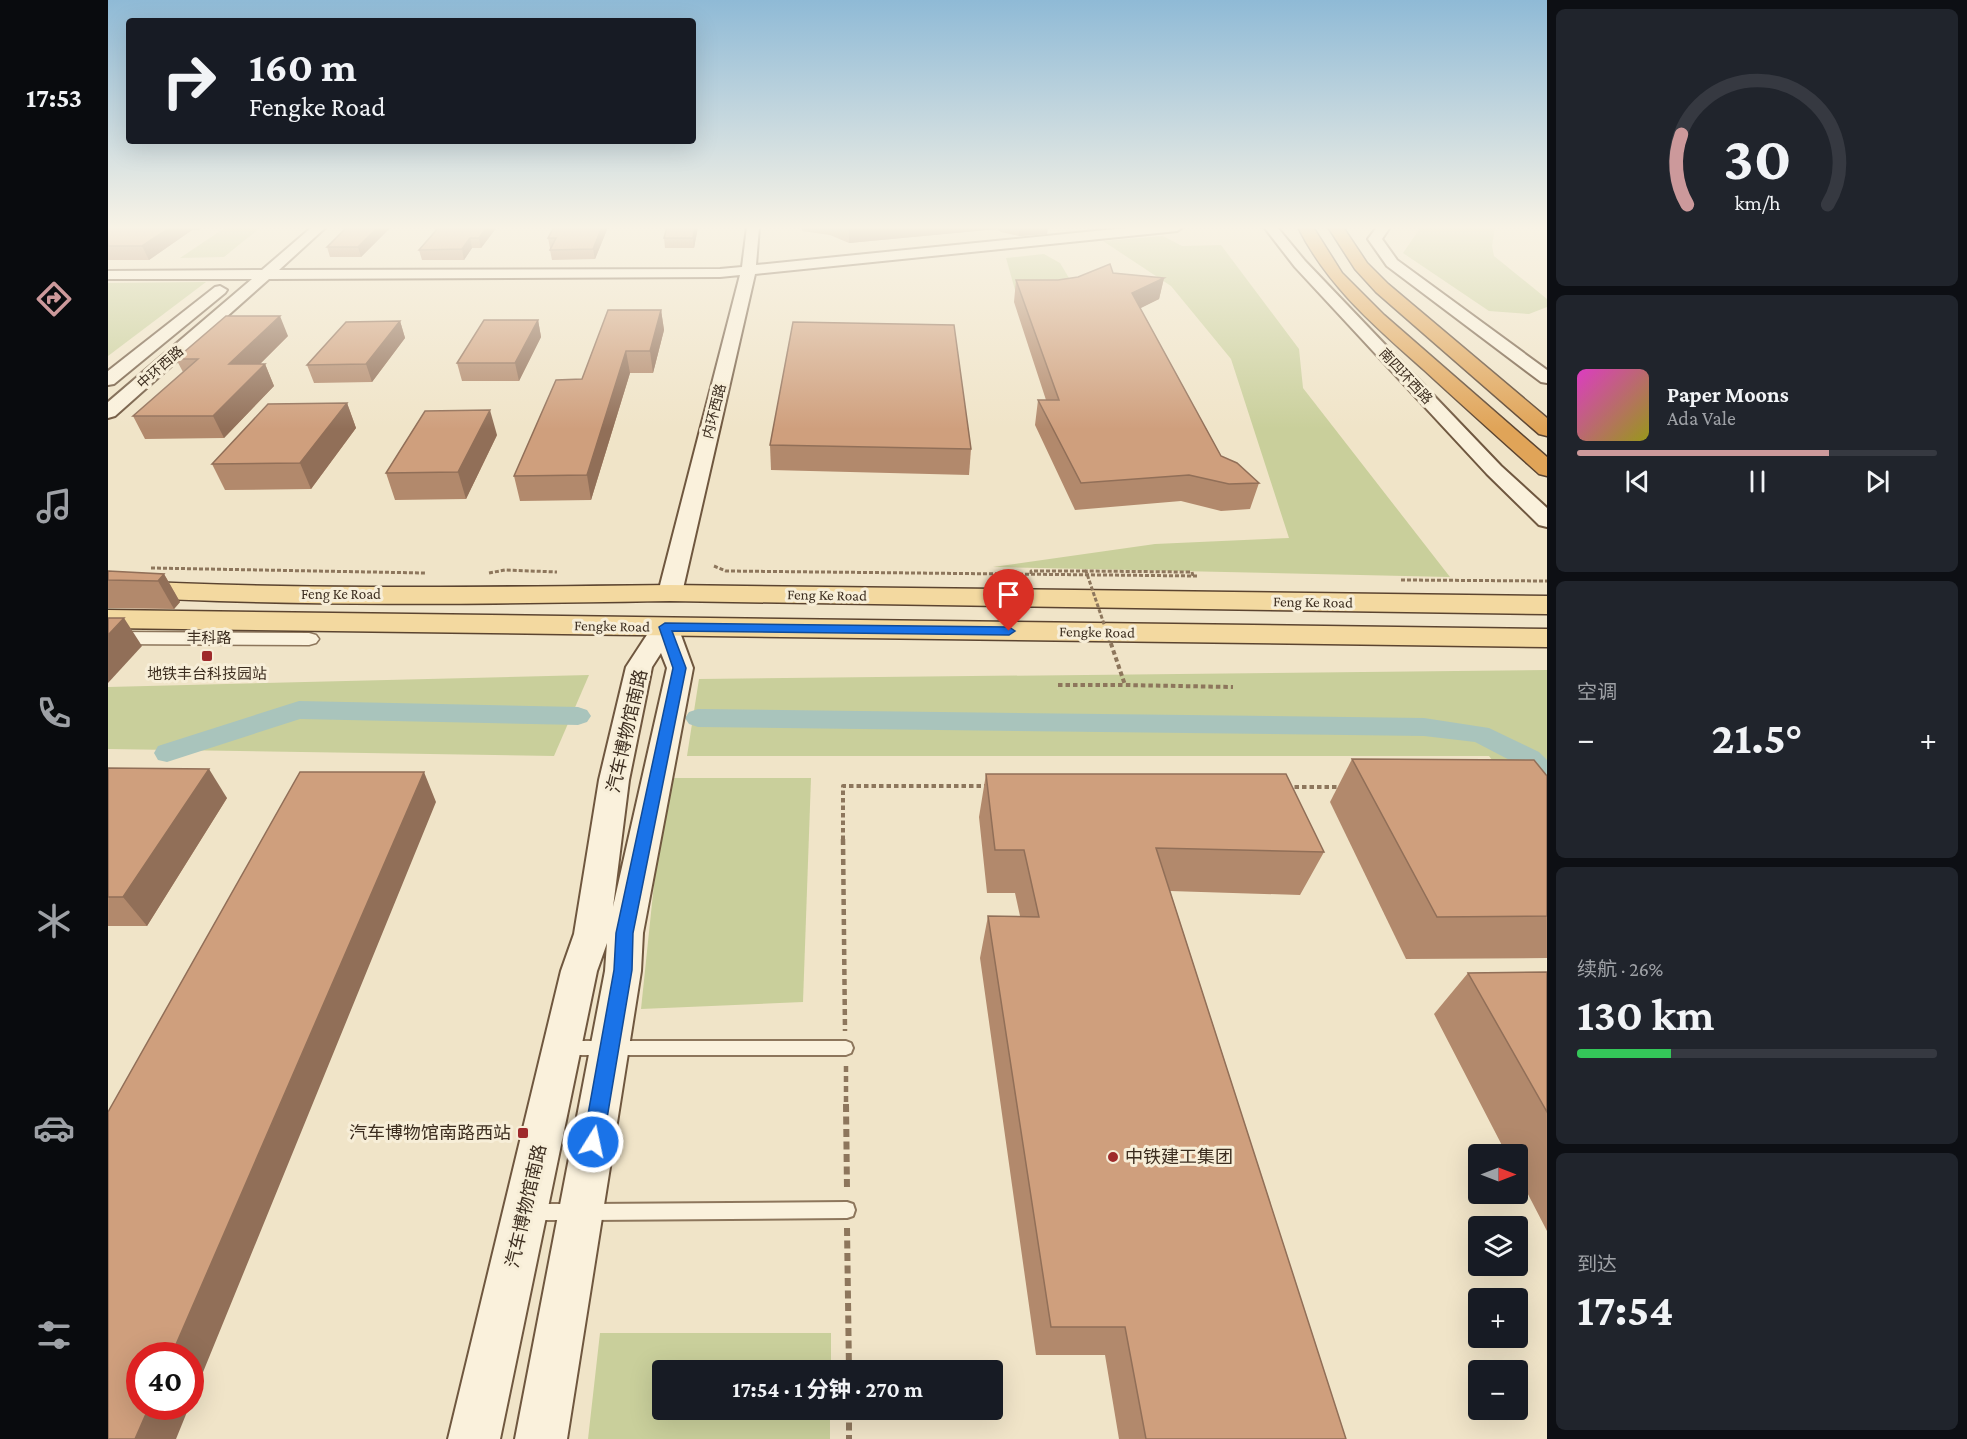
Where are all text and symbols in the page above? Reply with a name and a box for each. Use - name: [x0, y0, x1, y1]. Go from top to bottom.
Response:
- icon: right: [150, 42, 228, 120]
- text: 160 m: [249, 43, 357, 90]
- text: 17:53: [26, 83, 82, 113]
- text: Fengke Road: [249, 92, 386, 122]
- text: 30: [1723, 123, 1791, 192]
- text: km/h: [1734, 191, 1781, 215]
- icon: directions: [33, 278, 75, 320]
- street label: 中环西路: [134, 343, 186, 391]
- street label: 南四环西路: [1376, 345, 1436, 407]
- street label: 内环西路: [699, 382, 729, 440]
- text: Paper Moons: [1667, 382, 1789, 407]
- text: Ada Vale: [1667, 407, 1736, 429]
- icon: previous: [1621, 465, 1654, 498]
- icon: pause: [1741, 465, 1774, 498]
- icon: next: [1861, 465, 1894, 498]
- icon: music: [33, 485, 75, 527]
- pin: [983, 569, 1034, 631]
- icon: arrive: [992, 578, 1025, 611]
- street label: Feng Ke Road: [301, 586, 381, 603]
- street label: Feng Ke Road: [787, 586, 867, 605]
- street label: Feng Ke Road: [1273, 593, 1353, 612]
- street label: Fengke Road: [574, 617, 650, 636]
- street label: Fengke Road: [1059, 623, 1135, 642]
- street label: 丰科路: [186, 630, 232, 646]
- marker: 地铁丰台科技园站: [200, 649, 214, 663]
- place label: 地铁丰台科技园站: [147, 666, 267, 682]
- street label: 汽车博物馆南路: [603, 667, 651, 795]
- text: 空调: [1577, 681, 1617, 703]
- icon: phone: [33, 692, 75, 734]
- text: 21.5°: [1712, 713, 1802, 763]
- text: −: [1577, 720, 1594, 757]
- text: +: [1920, 720, 1937, 757]
- icon: climate: [33, 900, 75, 942]
- text: 续航 · 26%: [1577, 958, 1663, 980]
- text: 130 km: [1577, 990, 1714, 1040]
- icon: car: [33, 1107, 75, 1149]
- position arrow: [561, 1110, 625, 1174]
- place label: 汽车博物馆南路西站: [349, 1123, 511, 1143]
- marker: 汽车博物馆南路西站: [516, 1126, 530, 1140]
- street label: 汽车博物馆南路: [502, 1142, 550, 1270]
- north arrow: [1468, 1144, 1528, 1204]
- map controls: [1468, 1144, 1528, 1420]
- place label: 中铁建工集团: [1125, 1147, 1233, 1167]
- marker: 中铁建工集团: [1106, 1150, 1120, 1164]
- button: layers: [1468, 1216, 1528, 1276]
- text: 到达: [1577, 1253, 1617, 1275]
- text: 17:54: [1577, 1285, 1674, 1335]
- button: +: [1468, 1288, 1528, 1348]
- icon: filters: [33, 1314, 75, 1356]
- speed limit sign: 40: [126, 1342, 204, 1420]
- button: −: [1468, 1360, 1528, 1420]
- text: 17:54 · 1 分钟 · 270 m: [732, 1377, 923, 1402]

